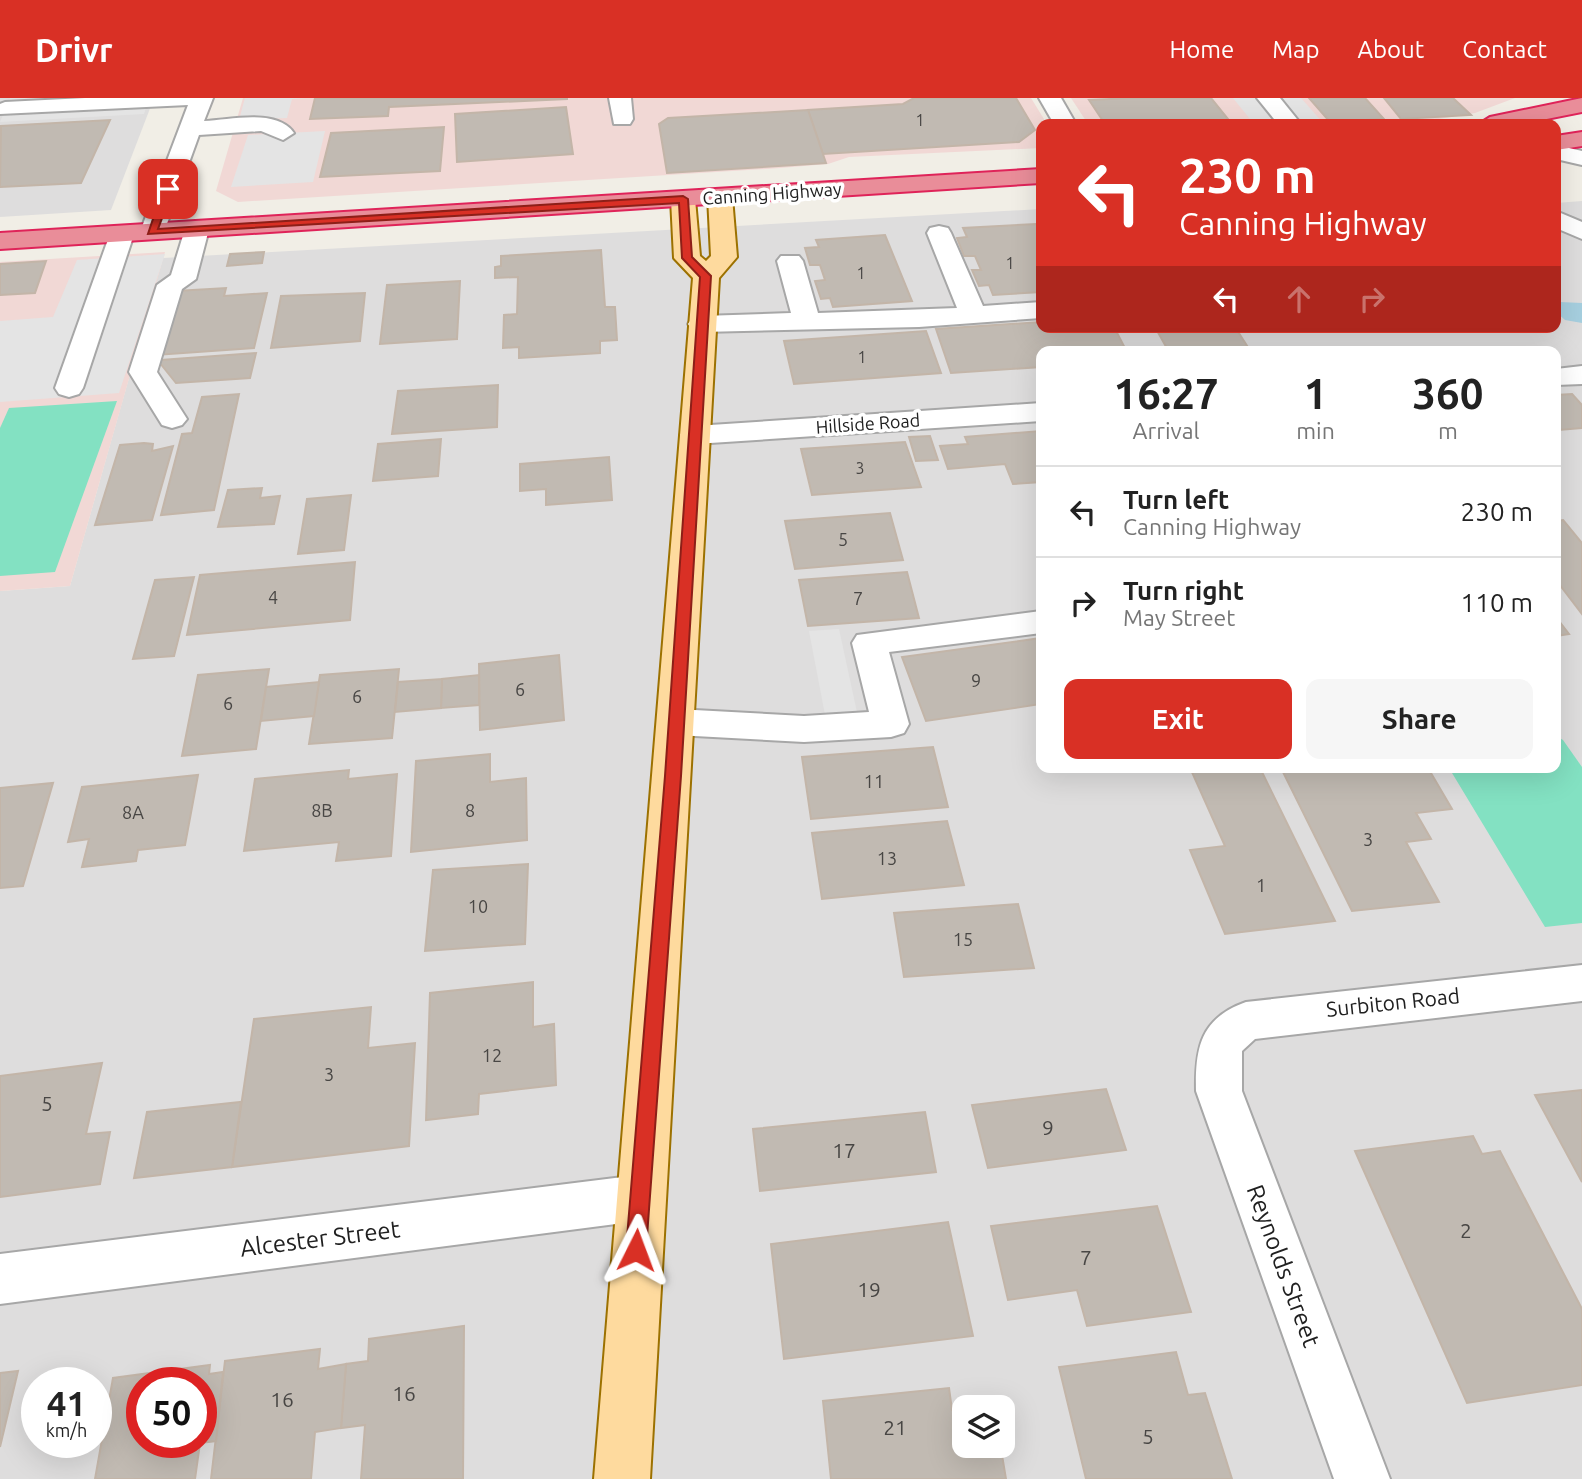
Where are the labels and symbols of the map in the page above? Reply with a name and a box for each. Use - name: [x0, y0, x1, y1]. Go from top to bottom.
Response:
- house number: 1: [915, 111, 925, 129]
- pin: [138, 159, 198, 219]
- street label: Canning Highway: [702, 178, 842, 208]
- house number: 1: [1005, 254, 1015, 272]
- house number: 1: [856, 264, 866, 282]
- house number: 1: [857, 348, 867, 366]
- street label: Hillside Road: [815, 409, 921, 437]
- house number: 3: [855, 459, 865, 477]
- house number: 5: [838, 529, 848, 549]
- house number: 4: [268, 587, 278, 607]
- house number: 7: [853, 588, 863, 608]
- house number: 9: [971, 670, 981, 690]
- house number: 6: [515, 679, 525, 699]
- house number: 6: [352, 686, 362, 706]
- house number: 6: [223, 693, 233, 713]
- house number: 11: [864, 771, 884, 791]
- house number: 8B: [311, 800, 333, 820]
- house number: 8: [465, 800, 475, 820]
- house number: 8A: [122, 802, 144, 822]
- house number: 3: [1363, 829, 1373, 849]
- house number: 13: [877, 848, 897, 868]
- house number: 1: [1256, 875, 1266, 895]
- house number: 10: [468, 896, 488, 916]
- house number: 15: [953, 929, 973, 949]
- street label: Surbiton Road: [1325, 983, 1461, 1021]
- house number: 12: [482, 1045, 502, 1065]
- house number: 3: [324, 1064, 334, 1084]
- house number: 5: [41, 1091, 53, 1115]
- house number: 9: [1042, 1115, 1054, 1139]
- house number: 17: [832, 1138, 856, 1162]
- street label: Reynolds Street: [1242, 1181, 1326, 1351]
- position arrow: [599, 1213, 673, 1287]
- street label: Alcester Street: [238, 1215, 402, 1262]
- house number: 2: [1460, 1218, 1472, 1242]
- house number: 7: [1080, 1245, 1092, 1269]
- house number: 19: [857, 1277, 881, 1301]
- speed limit sign: 50: [126, 1367, 217, 1458]
- house number: 16: [392, 1381, 416, 1405]
- house number: 16: [270, 1387, 294, 1411]
- house number: 21: [883, 1415, 907, 1439]
- house number: 5: [1142, 1424, 1154, 1448]

